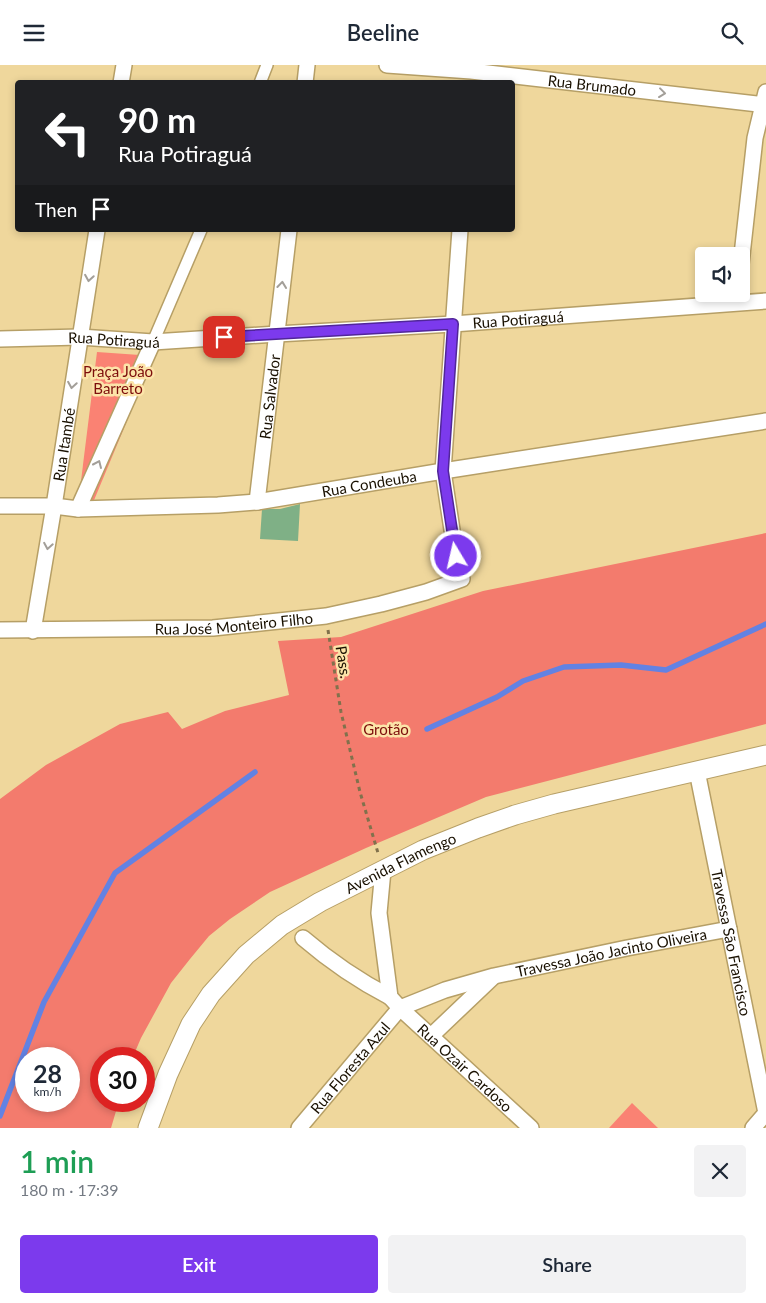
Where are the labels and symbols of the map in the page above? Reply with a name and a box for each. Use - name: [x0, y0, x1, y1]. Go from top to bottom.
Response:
- street label: Rua Brumado: [547, 71, 637, 99]
- one-way arrow: [658, 87, 666, 98]
- one-way arrow: [85, 274, 95, 282]
- one-way arrow: [276, 281, 287, 289]
- street label: Rua Potiraguá: [472, 307, 564, 332]
- pin: [203, 316, 245, 358]
- street label: Rua Potiraguá: [68, 328, 160, 351]
- street label: Rua Salvador: [255, 353, 283, 440]
- park label: Praça João Barreto: [83, 362, 153, 397]
- one-way arrow: [68, 381, 78, 390]
- street label: Rua Itambé: [49, 406, 78, 483]
- one-way arrow: [91, 460, 102, 469]
- street label: Rua Condeuba: [320, 467, 418, 500]
- position arrow: [429, 529, 481, 581]
- one-way arrow: [43, 541, 53, 550]
- street label: Rua José Monteiro Filho: [155, 608, 314, 638]
- street label: Pass.: [333, 644, 355, 680]
- park label: Grotão: [363, 720, 409, 738]
- street label: Avenida Flamengo: [342, 829, 459, 897]
- street label: Travessa São Francisco: [708, 868, 755, 1018]
- street label: Travessa João Jacinto Oliveira: [514, 924, 708, 980]
- street label: Rua Floresta Azul: [306, 1018, 393, 1117]
- street label: Rua Ozair Cardoso: [414, 1020, 516, 1115]
- speed limit sign: 30: [90, 1047, 155, 1112]

